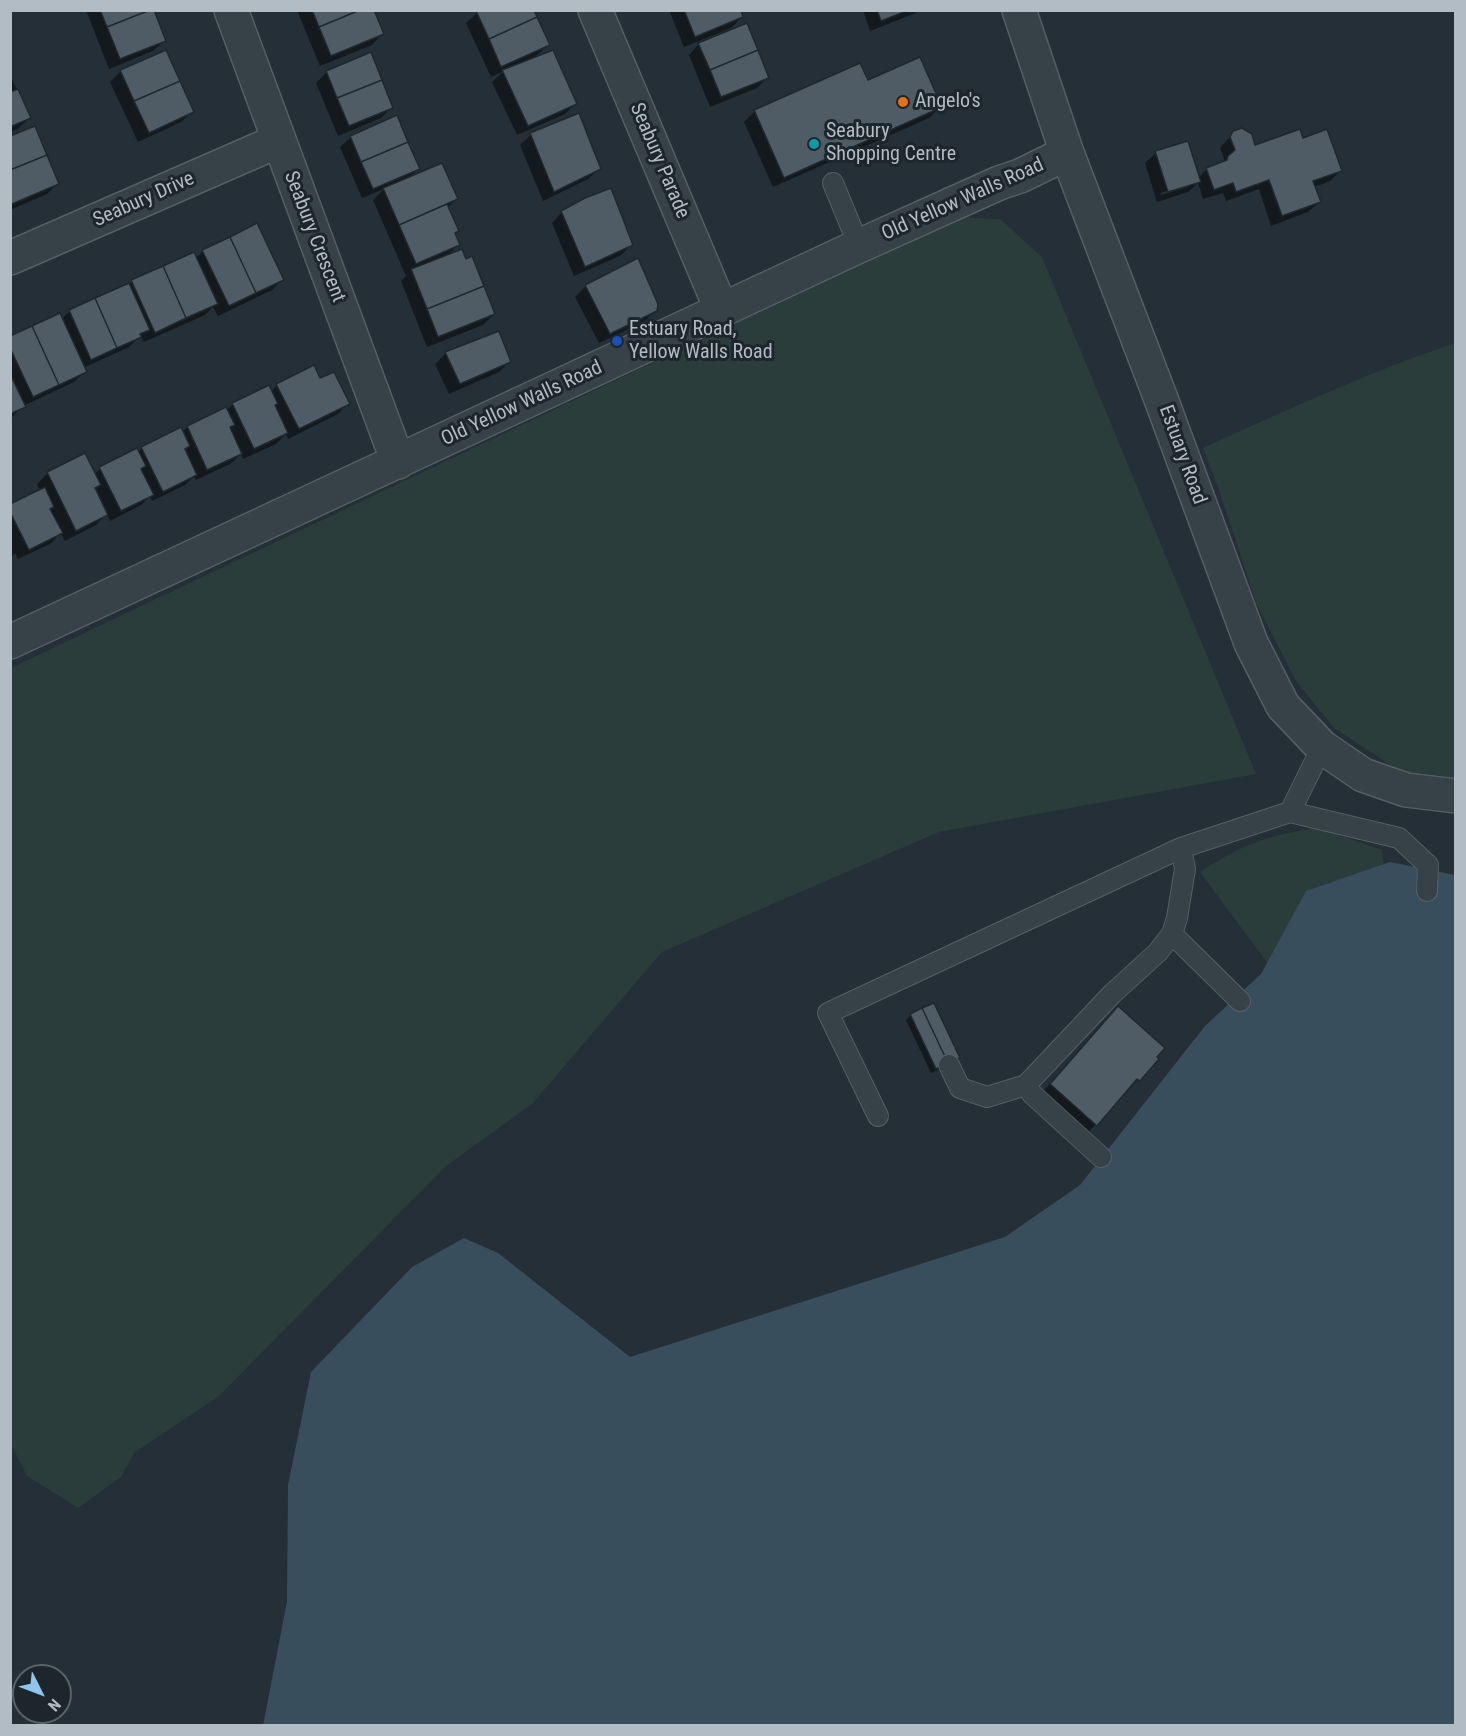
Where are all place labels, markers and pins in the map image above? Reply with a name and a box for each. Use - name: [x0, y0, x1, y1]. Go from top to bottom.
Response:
- place label: Angelo's: [915, 90, 981, 114]
- marker: Angelo's: [896, 95, 910, 109]
- place label: Seabury Shopping Centre: [826, 120, 956, 167]
- marker: Seabury Shopping Centre: [807, 137, 821, 151]
- place label: Estuary Road, Yellow Walls Road: [629, 318, 773, 365]
- marker: Estuary Road, Yellow Walls Road: [610, 334, 624, 348]

